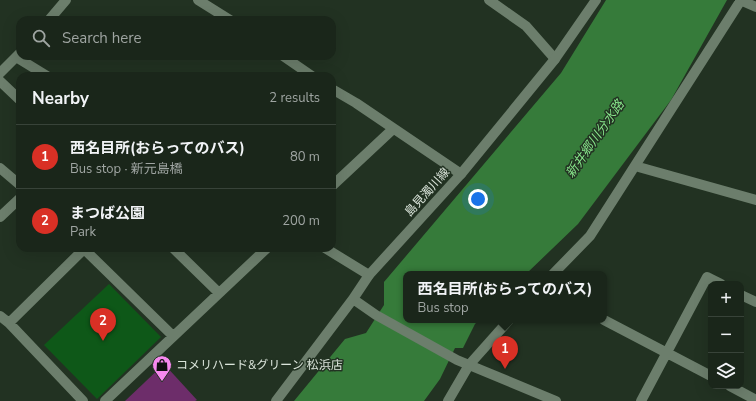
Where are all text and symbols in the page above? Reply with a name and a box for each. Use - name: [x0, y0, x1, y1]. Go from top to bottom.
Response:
- search box: [16, 16, 336, 60]
- icon: search: [30, 27, 52, 49]
- text: Search here: [62, 28, 142, 48]
- text: Nearby: [32, 87, 89, 110]
- text: 2 results: [269, 89, 320, 107]
- water label: 新井郷川分水路: [562, 96, 629, 181]
- text: 西名目所(おらってのバス): [70, 138, 245, 158]
- text: 1: [41, 148, 49, 166]
- text: 80 m: [290, 148, 320, 166]
- text: Bus stop · 新元島橋: [70, 160, 183, 178]
- street label: 島見濁川線: [401, 164, 453, 220]
- your location: [468, 189, 488, 209]
- text: まつば公園: [70, 203, 145, 223]
- text: 2: [41, 212, 49, 230]
- text: 200 m: [282, 212, 320, 230]
- text: Park: [70, 223, 96, 241]
- popup: [403, 271, 607, 323]
- text: 西名目所(おらってのバス): [418, 279, 593, 299]
- map controls: [708, 281, 744, 389]
- button: +: [708, 281, 744, 317]
- text: Bus stop: [418, 299, 469, 317]
- pin: 2: [90, 308, 116, 341]
- button: −: [708, 317, 744, 353]
- pin: 1: [492, 336, 518, 369]
- button: layers: [708, 353, 744, 389]
- shop icon: コメリハード&グリーン 松浜店: [151, 354, 173, 382]
- place label: コメリハード&グリーン 松浜店: [176, 357, 343, 373]

